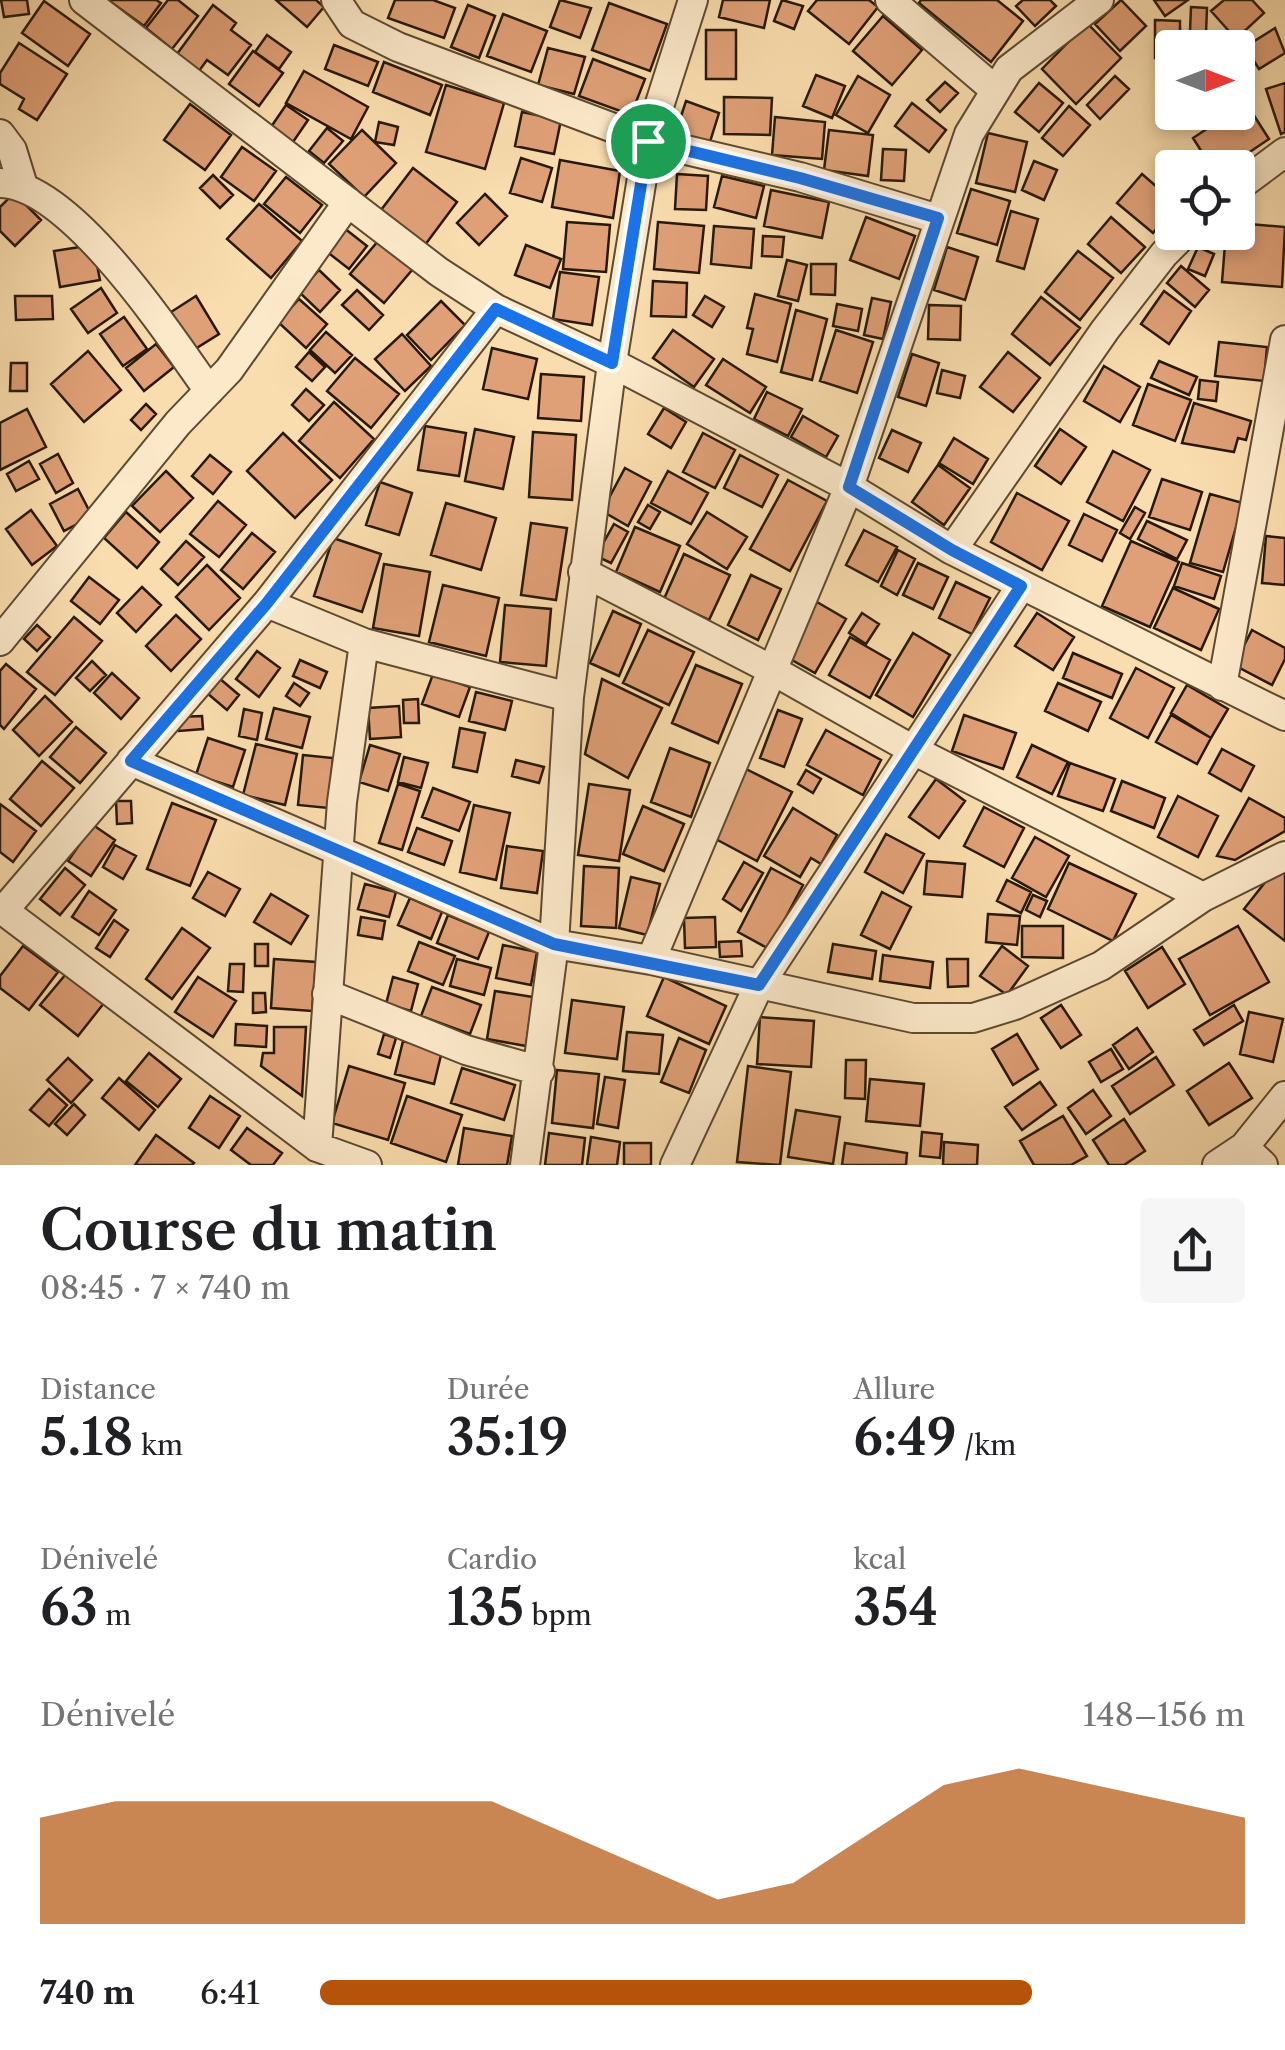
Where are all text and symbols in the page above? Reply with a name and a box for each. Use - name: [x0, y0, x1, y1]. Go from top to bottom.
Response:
- north arrow: [1155, 30, 1255, 130]
- map controls: [1155, 30, 1255, 250]
- pin: [606, 99, 691, 184]
- icon: arrive: [621, 114, 676, 169]
- button: locate: [1155, 150, 1255, 250]
- text: Course du matin: [40, 1197, 497, 1264]
- button: share: [1140, 1198, 1245, 1303]
- text: 08:45 · 7 × 740 m: [40, 1268, 290, 1307]
- text: Distance: [40, 1372, 156, 1406]
- text: Durée: [447, 1372, 529, 1406]
- text: Allure: [853, 1372, 935, 1406]
- text: 5.18: [40, 1406, 133, 1468]
- text: 35:19: [447, 1406, 568, 1468]
- text: 6:49: [853, 1406, 957, 1468]
- text: km: [133, 1428, 183, 1462]
- text: /km: [957, 1428, 1016, 1462]
- text: Dénivelé: [40, 1542, 158, 1576]
- text: Cardio: [447, 1542, 537, 1576]
- text: kcal: [853, 1542, 906, 1576]
- text: 63: [40, 1576, 98, 1638]
- text: 135: [447, 1576, 524, 1638]
- text: 354: [853, 1576, 938, 1638]
- text: m: [98, 1598, 131, 1632]
- text: bpm: [524, 1598, 592, 1632]
- text: Dénivelé: [40, 1695, 175, 1734]
- text: 148–156 m: [1083, 1695, 1245, 1734]
- text: 740 m: [40, 1973, 135, 2012]
- text: 6:41: [200, 1973, 260, 2012]

